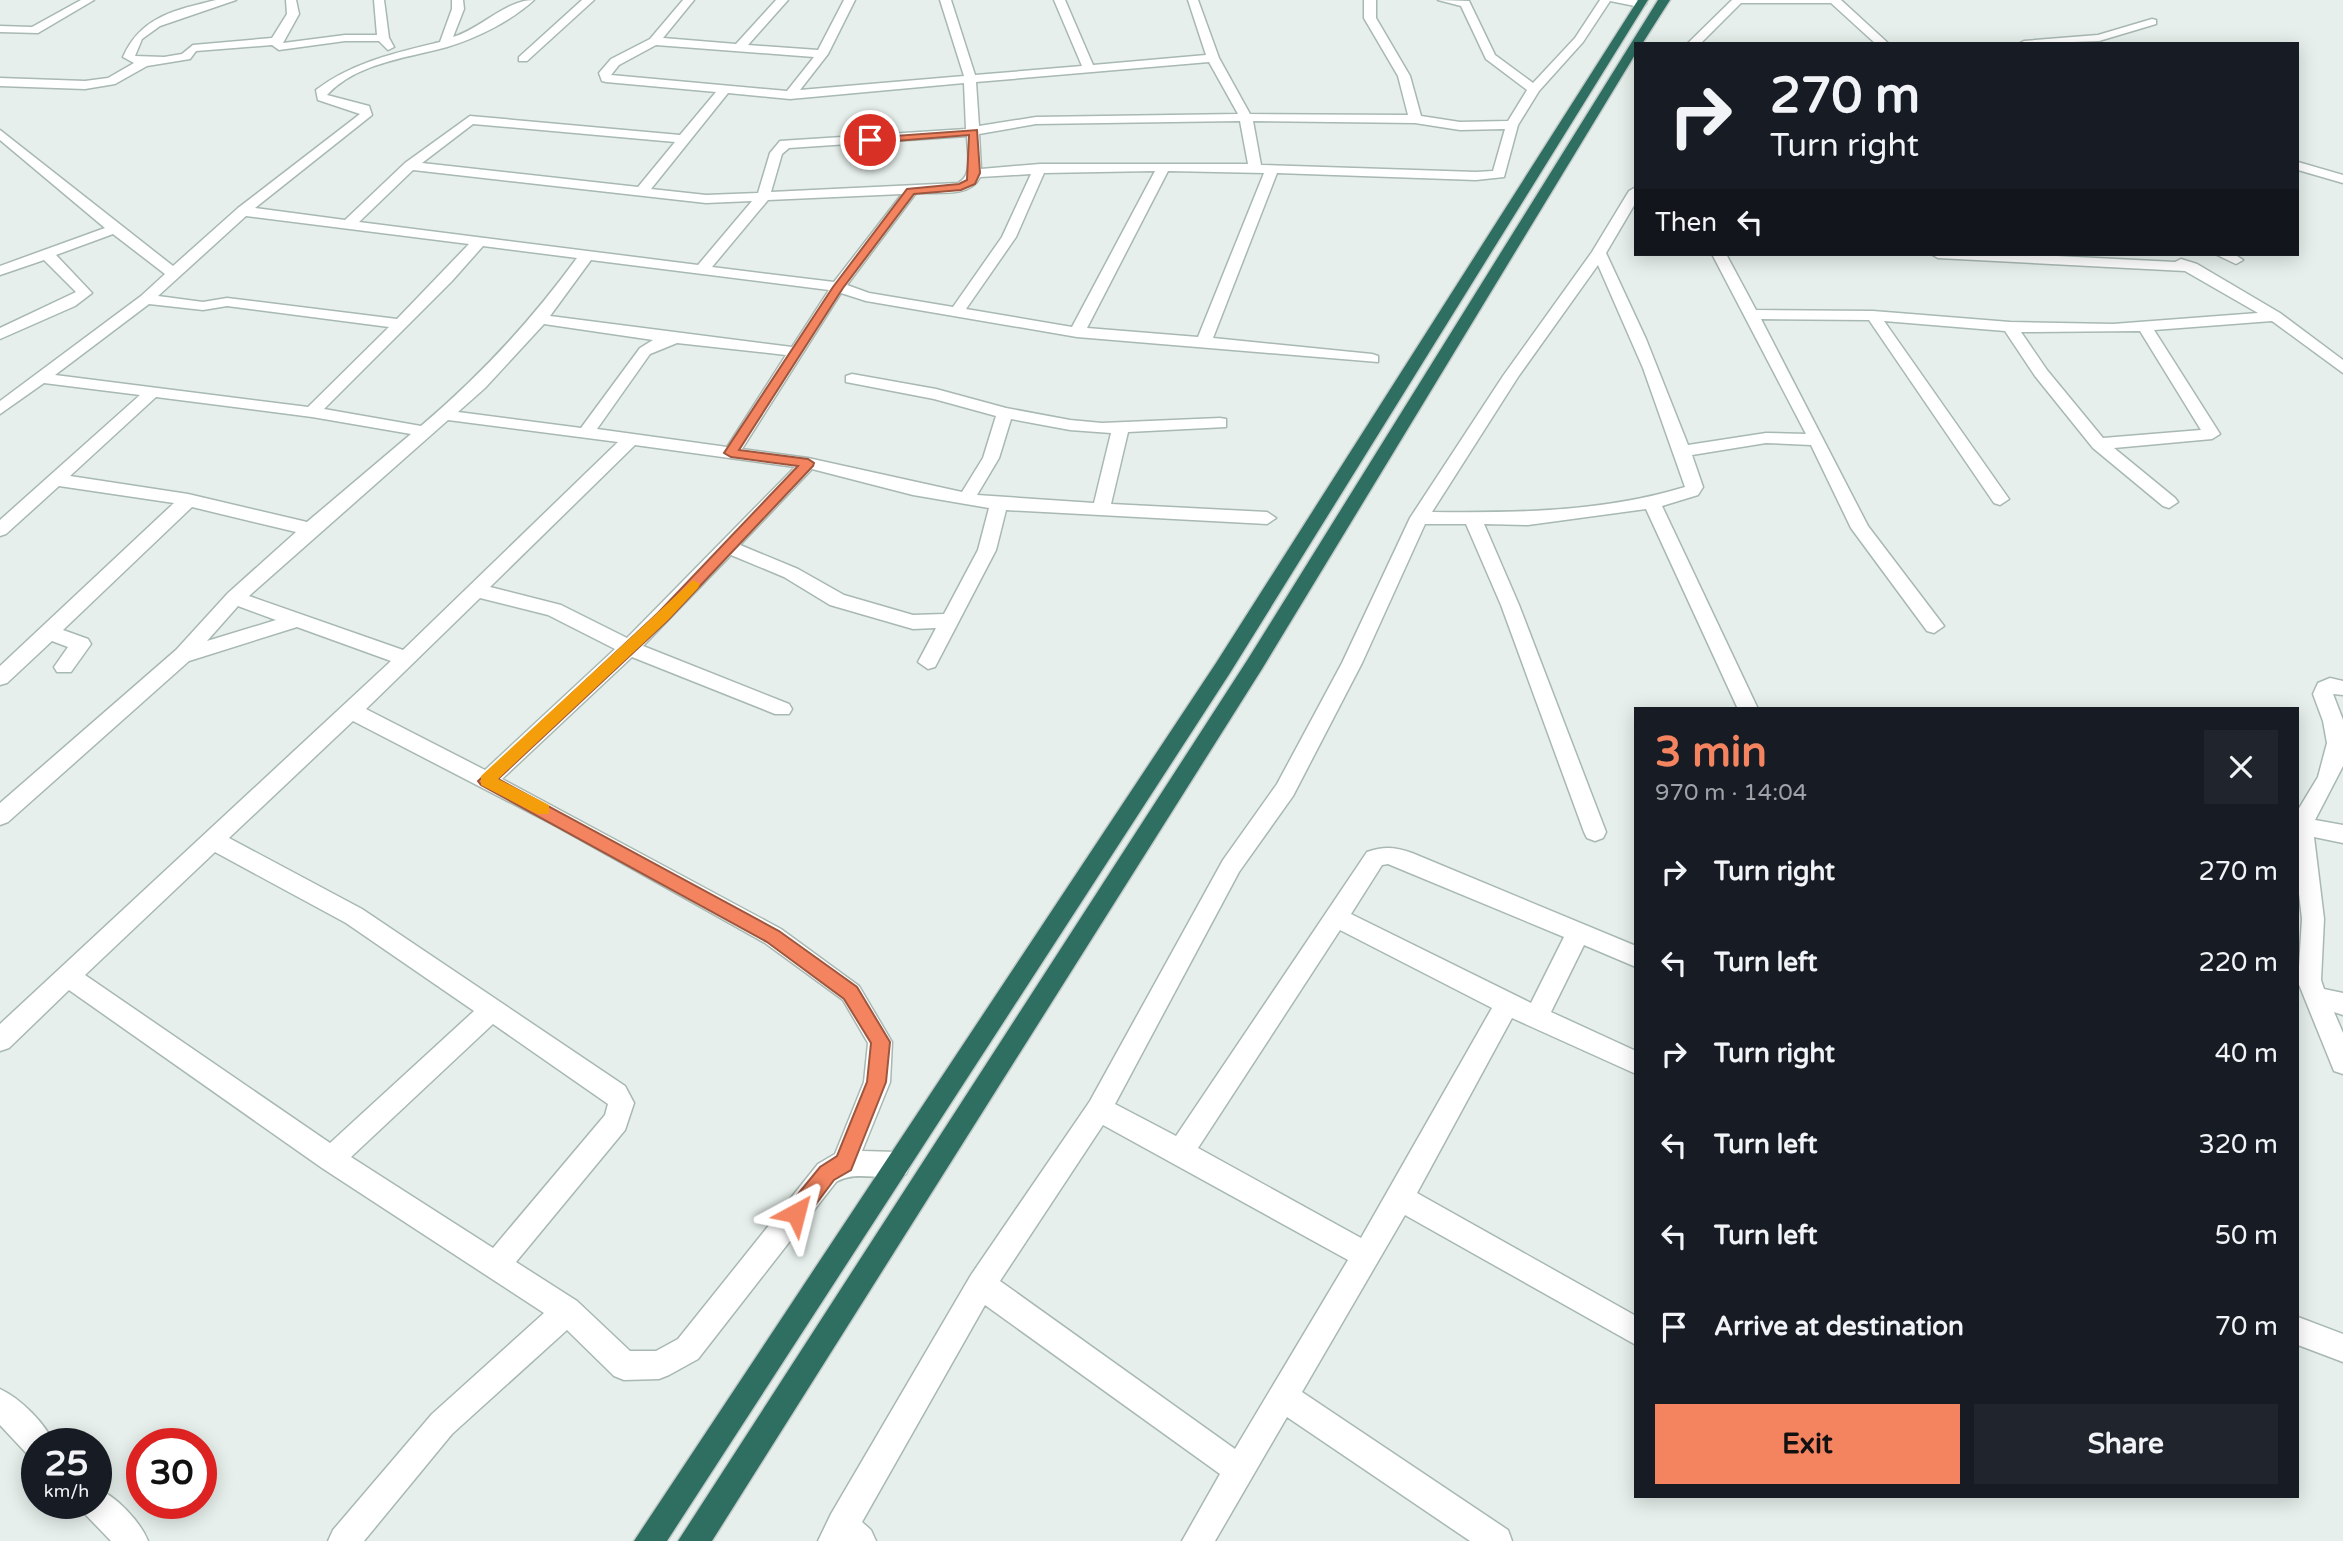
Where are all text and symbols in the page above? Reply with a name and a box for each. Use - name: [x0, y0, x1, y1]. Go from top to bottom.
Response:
- text: 270 m: [1770, 67, 1920, 126]
- icon: right: [1655, 70, 1746, 161]
- pin: [840, 110, 900, 170]
- icon: arrive: [851, 121, 889, 159]
- text: Turn right: [1770, 127, 1919, 165]
- icon: left: [1731, 203, 1769, 241]
- text: Then: [1655, 207, 1717, 238]
- text: 3 min: [1655, 727, 1767, 778]
- button: close: [2204, 730, 2278, 804]
- text: 970 m · 14:04: [1655, 779, 1807, 807]
- icon: right: [1655, 853, 1693, 891]
- text: Turn right: [1714, 856, 1835, 887]
- text: 270 m: [2198, 856, 2278, 887]
- icon: left: [1655, 944, 1693, 982]
- text: Turn left: [1714, 947, 1817, 978]
- text: 220 m: [2198, 947, 2278, 978]
- icon: right: [1655, 1035, 1693, 1073]
- text: Turn right: [1714, 1038, 1835, 1069]
- text: 40 m: [2215, 1038, 2278, 1069]
- icon: left: [1655, 1126, 1693, 1164]
- text: Turn left: [1714, 1129, 1817, 1160]
- text: 320 m: [2198, 1129, 2278, 1160]
- position arrow: [759, 1176, 833, 1250]
- icon: left: [1655, 1217, 1693, 1255]
- text: Turn left: [1714, 1220, 1817, 1251]
- text: 50 m: [2215, 1220, 2278, 1251]
- icon: arrive: [1655, 1308, 1693, 1346]
- text: Arrive at destination: [1714, 1311, 1964, 1342]
- text: 70 m: [2215, 1311, 2278, 1342]
- button: Exit: [1655, 1404, 1960, 1484]
- button: Share: [1974, 1404, 2278, 1484]
- speed limit sign: 30: [126, 1428, 217, 1519]
- text: 25: [45, 1443, 88, 1485]
- text: km/h: [44, 1480, 89, 1502]

